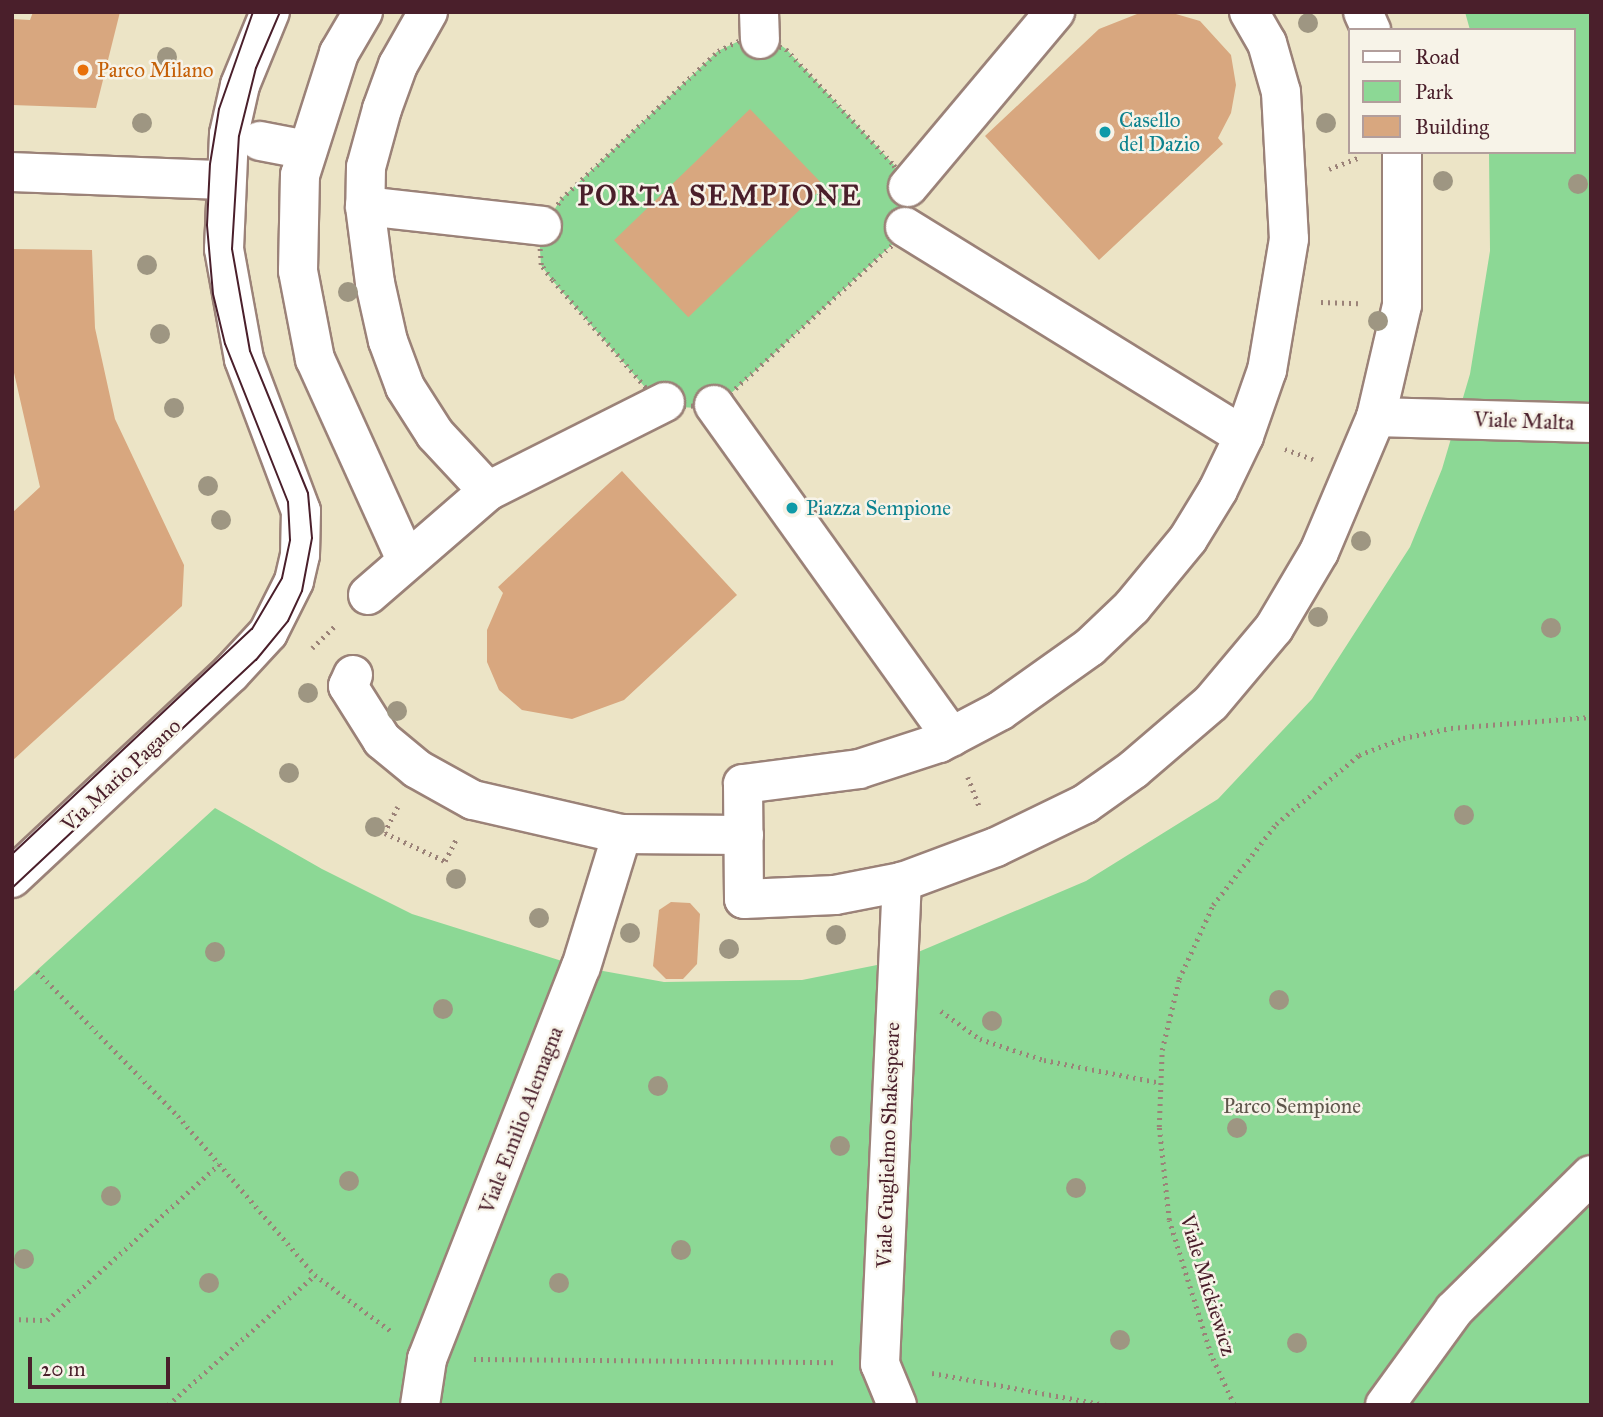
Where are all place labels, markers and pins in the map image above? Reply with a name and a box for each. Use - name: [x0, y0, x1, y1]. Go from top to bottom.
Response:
- place label: Parco Milano: [97, 57, 213, 83]
- marker: Parco Milano: [75, 62, 91, 78]
- place label: Casello del Dazio: [1119, 107, 1200, 157]
- marker: Casello del Dazio: [1097, 124, 1113, 140]
- place label: Piazza Sempione: [806, 495, 951, 521]
- marker: Piazza Sempione: [784, 500, 800, 516]

